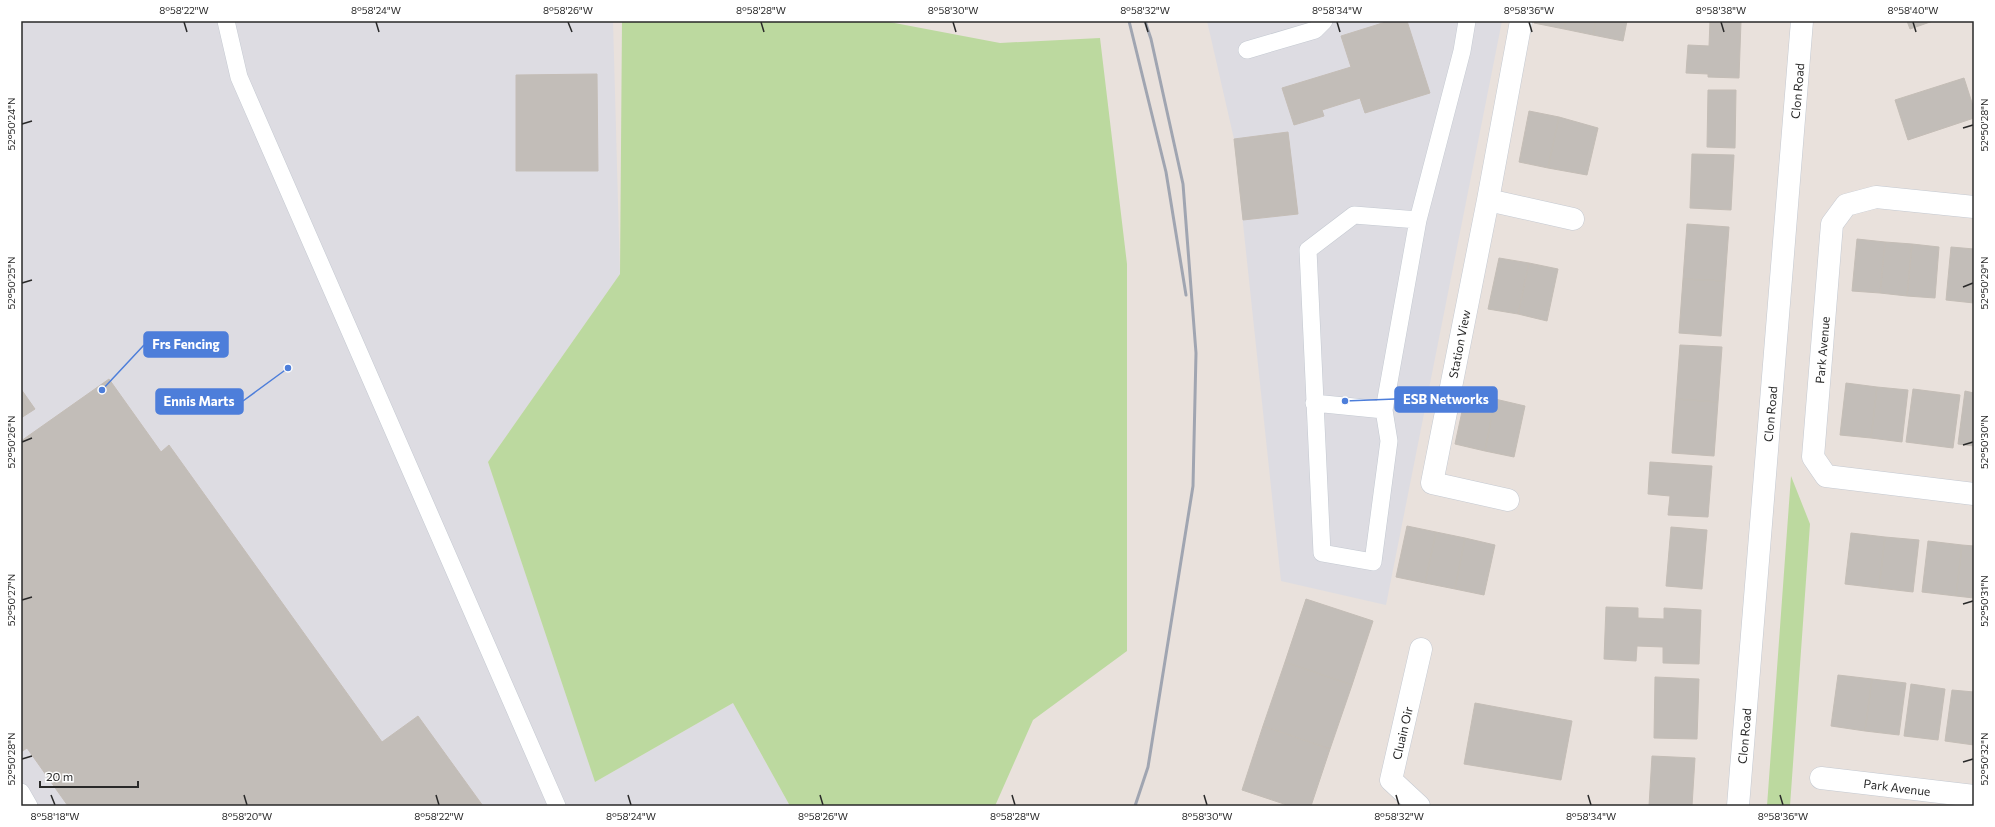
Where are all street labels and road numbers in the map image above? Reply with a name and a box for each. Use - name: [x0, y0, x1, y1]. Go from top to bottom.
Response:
- street label: Clon Road: [1788, 63, 1806, 119]
- street label: Station View: [1445, 308, 1473, 379]
- street label: Park Avenue: [1812, 316, 1832, 384]
- street label: Clon Road: [1761, 386, 1779, 442]
- street label: Cluain Oir: [1389, 705, 1415, 761]
- street label: Clon Road: [1735, 708, 1753, 764]
- street label: Park Avenue: [1863, 776, 1931, 798]

